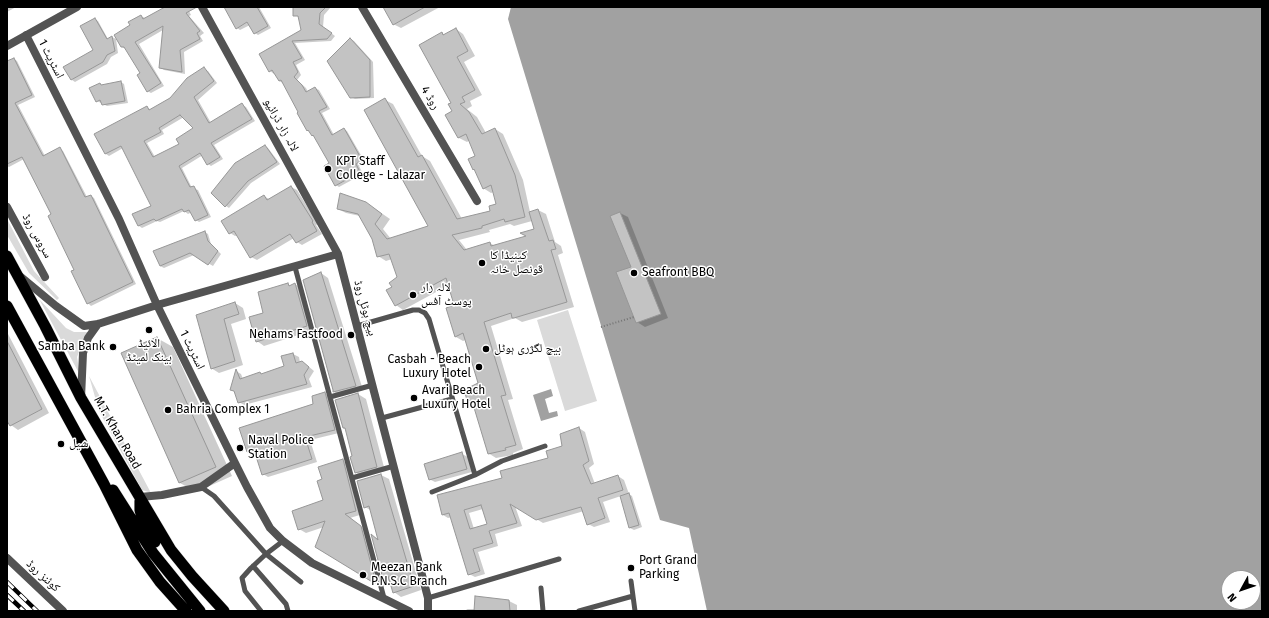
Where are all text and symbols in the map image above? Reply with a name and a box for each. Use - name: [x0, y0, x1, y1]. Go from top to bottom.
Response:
- street label: اسٹریٹ 1: [35, 37, 67, 81]
- street label: روڈ 4: [417, 84, 443, 112]
- street label: لالہ زار ڈرائیو: [261, 96, 301, 154]
- place label: KPT Staff College - Lalazar: [336, 155, 425, 183]
- marker: KPT Staff College - Lalazar: [323, 164, 333, 174]
- street label: سروس روڈ: [19, 211, 55, 261]
- place label: کینیڈا کا قونصل خانہ: [490, 249, 543, 277]
- marker: کینیڈا کا قونصل خانہ: [477, 258, 487, 268]
- place label: Seafront BBQ: [642, 266, 714, 280]
- marker: Seafront BBQ: [629, 268, 639, 278]
- street label: بیچ ہوٹل روڈ: [351, 278, 379, 338]
- place label: لالہ زار پوسٹ آفس: [421, 281, 472, 309]
- marker: لالہ زار پوسٹ آفس: [408, 290, 418, 300]
- marker: الائیڈ بینک لمیٹڈ: [144, 325, 154, 335]
- street label: اسٹریٹ 1: [176, 328, 208, 372]
- place label: Nehams Fastfood: [249, 328, 343, 342]
- marker: Nehams Fastfood: [346, 330, 356, 340]
- place label: الائیڈ بینک لمیٹڈ: [126, 337, 172, 365]
- place label: Samba Bank: [38, 340, 105, 354]
- marker: Samba Bank: [108, 342, 118, 352]
- place label: بیچ لگژری ہوٹل: [494, 342, 561, 356]
- marker: بیچ لگژری ہوٹل: [481, 344, 491, 354]
- place label: Casbah - Beach Luxury Hotel: [388, 353, 471, 381]
- marker: Casbah - Beach Luxury Hotel: [474, 362, 484, 372]
- place label: Avari Beach Luxury Hotel: [422, 384, 491, 412]
- marker: Avari Beach Luxury Hotel: [409, 393, 419, 403]
- street label: M.T. Khan Road: [90, 394, 144, 472]
- place label: Bahria Complex 1: [176, 403, 270, 417]
- marker: Bahria Complex 1: [163, 405, 173, 415]
- place label: Naval Police Station: [248, 434, 314, 462]
- place label: شیل: [69, 437, 88, 451]
- marker: شیل: [56, 439, 66, 449]
- marker: Naval Police Station: [235, 443, 245, 453]
- place label: Port Grand Parking: [639, 554, 697, 582]
- street label: کوئنز روڈ: [23, 557, 63, 595]
- place label: Meezan Bank P.N.S.C Branch: [371, 561, 447, 589]
- marker: Port Grand Parking: [626, 563, 636, 573]
- marker: Meezan Bank P.N.S.C Branch: [358, 570, 368, 580]
- north arrow: [1221, 570, 1261, 610]
- text: N: [1225, 590, 1240, 604]

